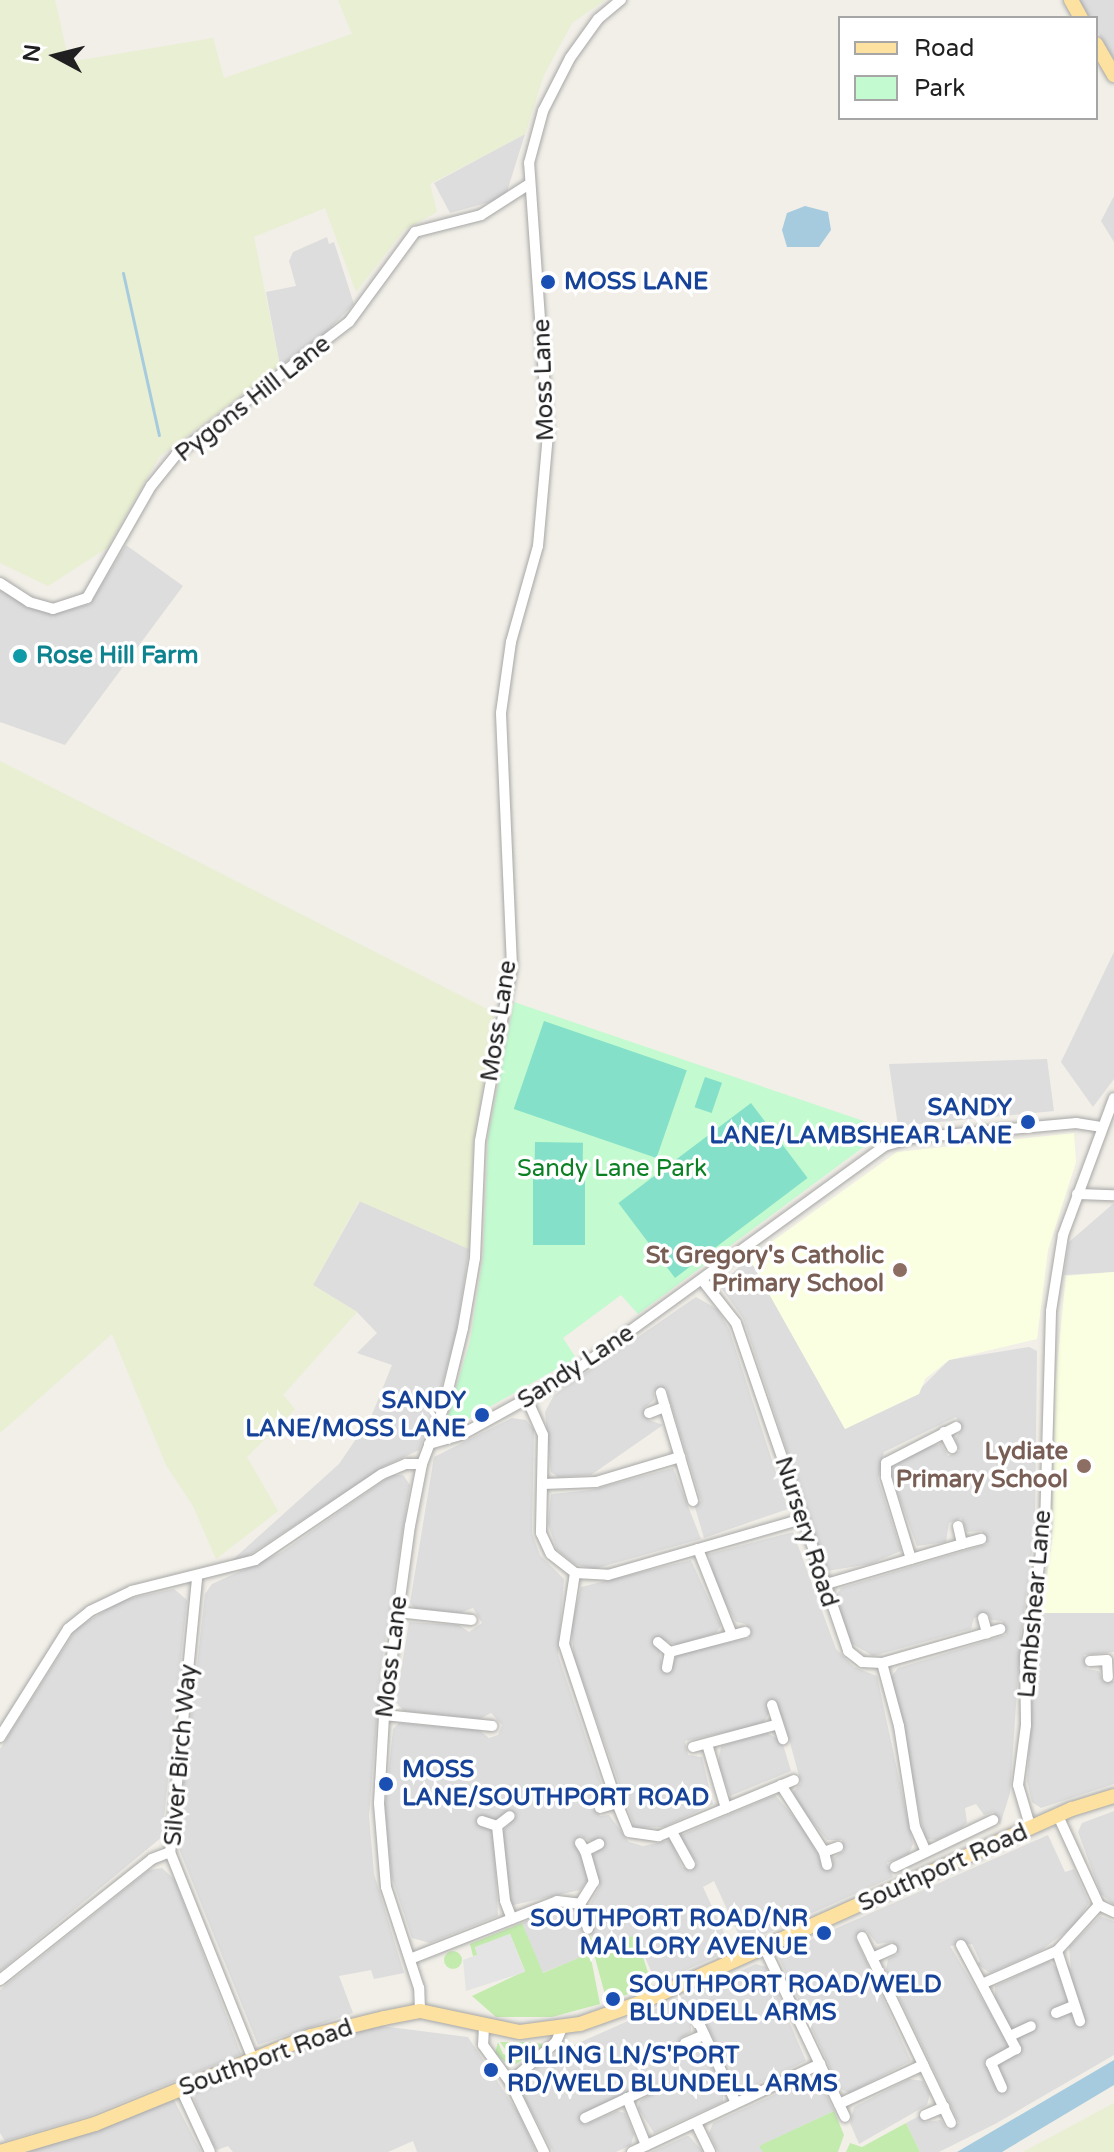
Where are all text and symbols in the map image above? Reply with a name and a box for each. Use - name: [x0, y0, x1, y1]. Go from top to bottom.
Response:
- north arrow: [16, 16, 96, 96]
- legend: [838, 16, 1098, 120]
- text: Road: [914, 34, 974, 63]
- text: N: [18, 43, 46, 63]
- text: Park: [914, 74, 965, 103]
- place label: MOSS LANE: [564, 268, 708, 296]
- marker: MOSS LANE: [539, 273, 557, 291]
- street label: Moss Lane: [527, 318, 561, 442]
- street label: Pygons Hill Lane: [170, 330, 336, 468]
- place label: Rose Hill Farm: [36, 642, 199, 670]
- marker: Rose Hill Farm: [11, 647, 29, 665]
- street label: Moss Lane: [475, 958, 523, 1084]
- place label: SANDY LANE/LAMBSHEAR LANE: [709, 1094, 1012, 1150]
- marker: SANDY LANE/LAMBSHEAR LANE: [1019, 1113, 1037, 1131]
- park label: Sandy Lane Park: [517, 1155, 707, 1183]
- place label: St Gregory's Catholic Primary School: [646, 1242, 884, 1298]
- marker: St Gregory's Catholic Primary School: [891, 1261, 909, 1279]
- street label: Sandy Lane: [513, 1319, 639, 1415]
- place label: SANDY LANE/MOSS LANE: [245, 1387, 466, 1443]
- marker: SANDY LANE/MOSS LANE: [473, 1406, 491, 1424]
- place label: Lydiate Primary School: [896, 1438, 1068, 1494]
- street label: Nursery Road: [768, 1453, 844, 1611]
- marker: Lydiate Primary School: [1075, 1457, 1093, 1475]
- street label: Lambshear Lane: [1012, 1509, 1058, 1699]
- street label: Moss Lane: [370, 1595, 414, 1719]
- street label: Silver Birch Way: [159, 1663, 203, 1847]
- place label: MOSS LANE/SOUTHPORT ROAD: [402, 1756, 709, 1812]
- marker: MOSS LANE/SOUTHPORT ROAD: [377, 1775, 395, 1793]
- street label: Southport Road: [854, 1818, 1032, 1918]
- place label: SOUTHPORT ROAD/NR MALLORY AVENUE: [530, 1905, 808, 1961]
- marker: SOUTHPORT ROAD/NR MALLORY AVENUE: [815, 1924, 833, 1942]
- place label: SOUTHPORT ROAD/WELD BLUNDELL ARMS: [629, 1971, 942, 2027]
- marker: SOUTHPORT ROAD/WELD BLUNDELL ARMS: [604, 1990, 622, 2008]
- street label: Southport Road: [175, 2013, 357, 2103]
- place label: PILLING LN/S'PORT RD/WELD BLUNDELL ARMS: [507, 2042, 838, 2098]
- marker: PILLING LN/S'PORT RD/WELD BLUNDELL ARMS: [482, 2061, 500, 2079]

